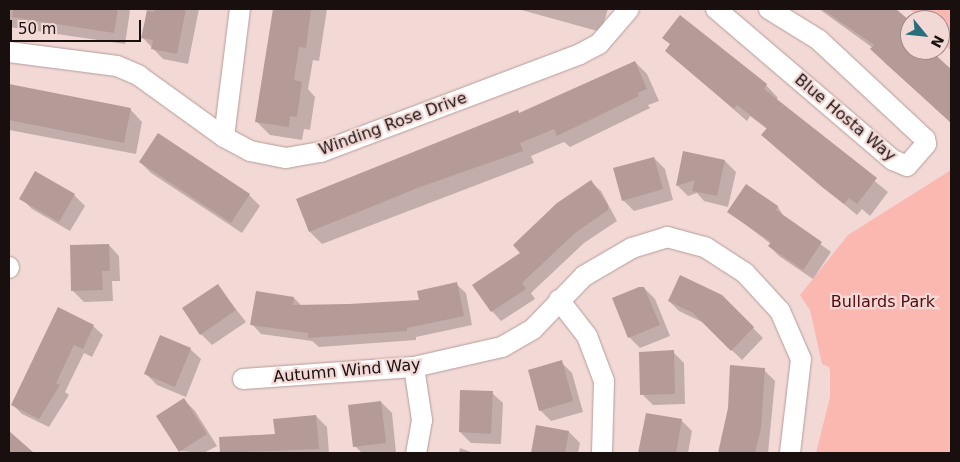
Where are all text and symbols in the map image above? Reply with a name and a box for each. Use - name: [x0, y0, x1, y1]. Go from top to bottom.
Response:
- scale bar: [12, 10, 144, 42]
- north arrow: [900, 10, 950, 60]
- text: 50 m: [18, 20, 56, 38]
- text: N: [928, 33, 947, 51]
- street label: Blue Hosta Way: [791, 70, 899, 166]
- street label: Winding Rose Drive: [316, 88, 470, 160]
- park label: Bullards Park: [831, 292, 935, 312]
- street label: Autumn Wind Way: [273, 355, 421, 387]

